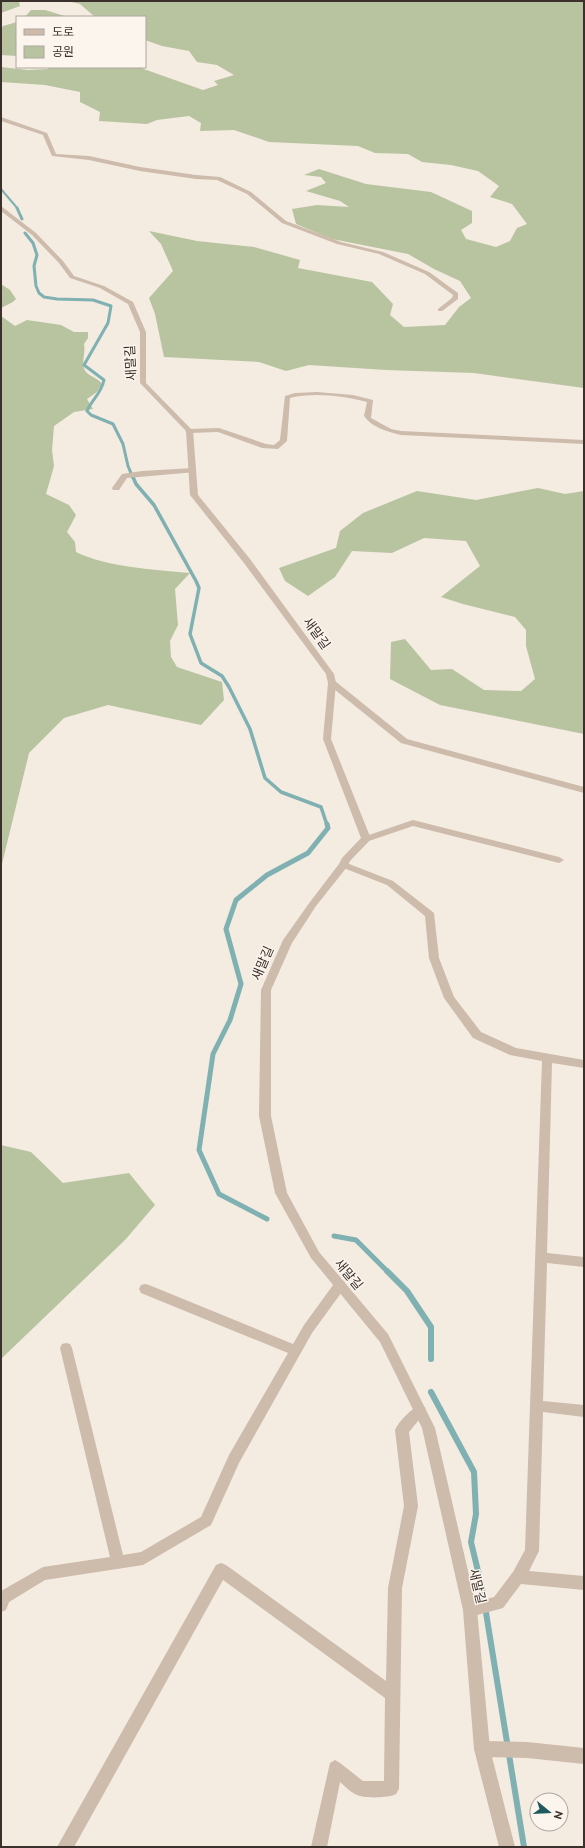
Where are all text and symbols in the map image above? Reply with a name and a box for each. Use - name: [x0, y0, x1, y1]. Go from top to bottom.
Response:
- legend: [16, 16, 146, 68]
- text: 도로: [52, 25, 74, 38]
- text: 공원: [52, 45, 74, 58]
- street label: 새말길: [122, 345, 138, 381]
- street label: 새말길: [301, 614, 333, 652]
- street label: 새말길: [249, 944, 275, 982]
- street label: 새말길: [332, 1256, 366, 1292]
- street label: 새말길: [467, 1567, 489, 1605]
- north arrow: [529, 1792, 569, 1832]
- text: N: [552, 1809, 565, 1821]

